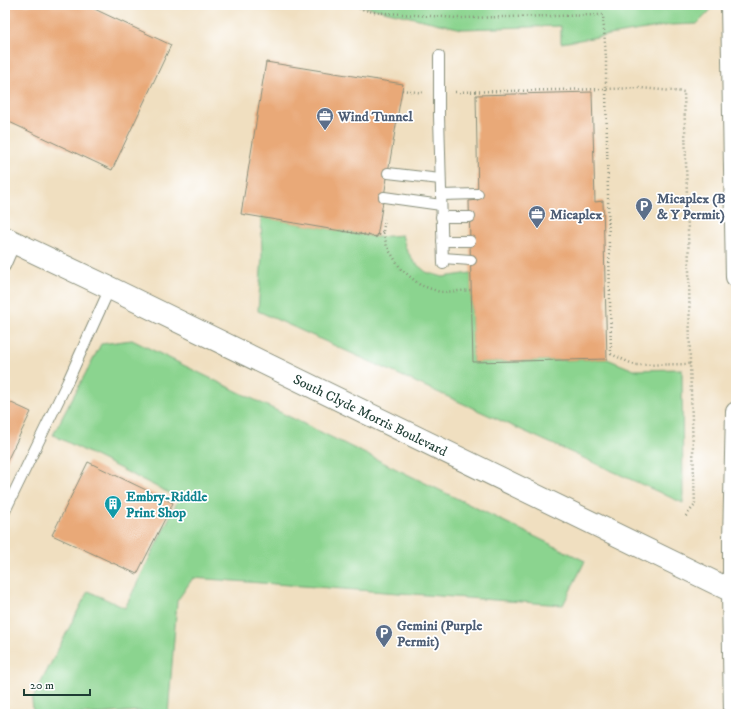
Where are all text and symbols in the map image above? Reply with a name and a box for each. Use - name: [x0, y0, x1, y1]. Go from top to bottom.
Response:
- office icon: Wind Tunnel: [315, 106, 335, 131]
- place label: Wind Tunnel: [337, 108, 413, 126]
- place label: Micaplex (B & Y Permit): [657, 190, 726, 224]
- parking icon: Micaplex (B & Y Permit): [634, 196, 654, 221]
- office icon: Micaplex: [527, 204, 547, 229]
- place label: Micaplex: [550, 206, 602, 224]
- street label: South Clyde Morris Boulevard: [290, 371, 450, 461]
- place label: Embry-Riddle Print Shop: [126, 488, 207, 522]
- building icon: Embry-Riddle Print Shop: [103, 494, 123, 519]
- place label: Gemini (Purple Permit): [397, 617, 482, 651]
- parking icon: Gemini (Purple Permit): [374, 623, 394, 648]
- scale bar: [24, 671, 90, 697]
- text: 20 m: [30, 678, 54, 693]

